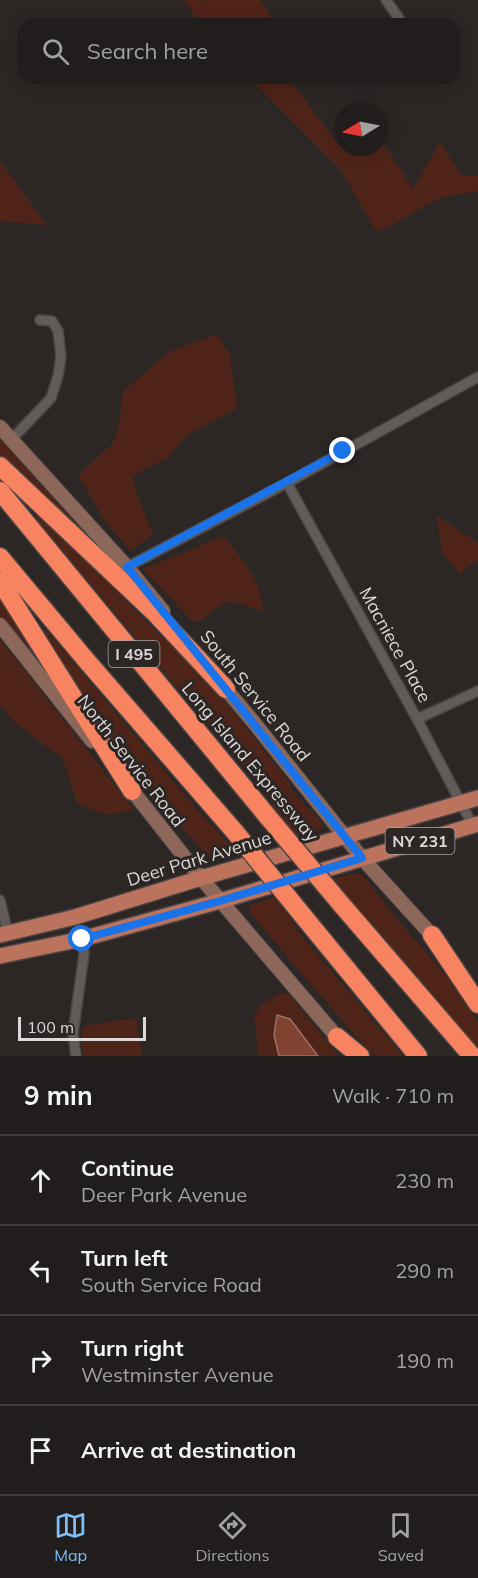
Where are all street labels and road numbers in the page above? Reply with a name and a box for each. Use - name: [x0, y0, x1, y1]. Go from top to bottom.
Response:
- street label: Macniece Place: [354, 583, 437, 706]
- street label: South Service Road: [195, 625, 316, 766]
- road number: I 495: [108, 641, 160, 667]
- street label: Long Island Expressway: [177, 677, 324, 847]
- street label: North Service Road: [73, 690, 190, 831]
- street label: Deer Park Avenue: [124, 826, 274, 891]
- road number: NY 231: [386, 828, 454, 854]

